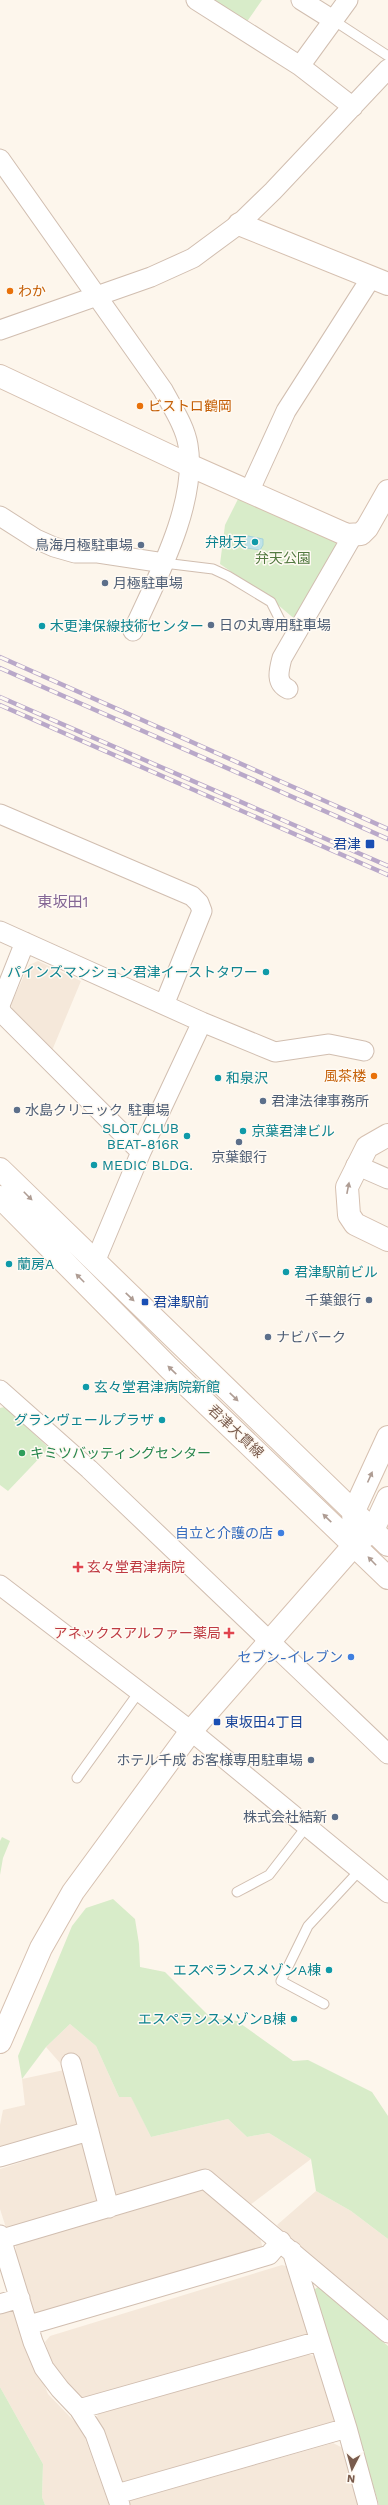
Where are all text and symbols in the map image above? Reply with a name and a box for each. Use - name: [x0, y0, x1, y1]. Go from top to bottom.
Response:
- place label: わか: [18, 283, 46, 299]
- marker: わか: [5, 286, 15, 296]
- place label: ビストロ鶴岡: [148, 398, 232, 414]
- marker: ビストロ鶴岡: [135, 401, 145, 411]
- place label: 弁財天: [205, 534, 247, 550]
- place label: 鳥海月極駐車場: [35, 537, 133, 553]
- marker: 弁財天: [250, 537, 260, 547]
- marker: 鳥海月極駐車場: [136, 540, 146, 550]
- park label: 弁天公園: [255, 550, 311, 566]
- place label: 月極駐車場: [113, 575, 183, 591]
- marker: 月極駐車場: [100, 578, 110, 588]
- place label: 日の丸専用駐車場: [219, 617, 331, 633]
- place label: 木更津保線技術センター: [50, 618, 204, 634]
- marker: 日の丸専用駐車場: [206, 620, 216, 630]
- marker: 木更津保線技術センター: [37, 621, 47, 631]
- place label: 君津: [333, 836, 361, 852]
- marker: 君津: [364, 838, 376, 850]
- district label: 東坂田1: [38, 893, 88, 911]
- place label: パインズマンション君津イーストタワー: [7, 964, 258, 980]
- marker: パインズマンション君津イーストタワー: [261, 967, 271, 977]
- place label: 風茶楼: [324, 1068, 367, 1084]
- place label: 和泉沢: [226, 1070, 268, 1086]
- marker: 風茶楼: [369, 1071, 379, 1081]
- marker: 和泉沢: [213, 1073, 223, 1083]
- place label: 君津法律事務所: [271, 1093, 369, 1109]
- marker: 君津法律事務所: [258, 1096, 268, 1106]
- place label: 水島クリニック 駐車場: [25, 1102, 170, 1118]
- marker: 水島クリニック 駐車場: [12, 1105, 22, 1115]
- place label: SLOT CLUB BEAT-816R: [102, 1120, 179, 1152]
- place label: 京葉君津ビル: [251, 1123, 335, 1139]
- marker: 京葉君津ビル: [238, 1126, 248, 1136]
- marker: SLOT CLUB BEAT-816R: [182, 1131, 192, 1141]
- marker: 京葉銀行: [234, 1137, 244, 1147]
- place label: 京葉銀行: [211, 1149, 267, 1165]
- place label: MEDIC BLDG.: [102, 1157, 193, 1173]
- marker: MEDIC BLDG.: [89, 1160, 99, 1170]
- one-way arrow: [346, 1181, 352, 1194]
- one-way arrow: [23, 1191, 33, 1201]
- place label: 蘭房A: [17, 1256, 54, 1272]
- marker: 蘭房A: [4, 1259, 14, 1269]
- place label: 君津駅前ビル: [294, 1264, 378, 1280]
- marker: 君津駅前ビル: [281, 1267, 291, 1277]
- one-way arrow: [75, 1273, 85, 1283]
- one-way arrow: [125, 1292, 135, 1302]
- place label: 千葉銀行: [305, 1292, 361, 1308]
- place label: 君津駅前: [153, 1294, 209, 1310]
- marker: 千葉銀行: [364, 1295, 374, 1305]
- marker: 君津駅前: [140, 1297, 150, 1307]
- place label: ナビパーク: [276, 1329, 346, 1345]
- marker: ナビパーク: [263, 1332, 273, 1342]
- one-way arrow: [167, 1365, 177, 1375]
- place label: 玄々堂君津病院新館: [94, 1379, 220, 1395]
- marker: 玄々堂君津病院新館: [81, 1382, 91, 1392]
- one-way arrow: [229, 1392, 239, 1402]
- street label: 君津大貫線: [205, 1401, 267, 1461]
- place label: グランヴェールプラザ: [14, 1412, 154, 1428]
- marker: グランヴェールプラザ: [157, 1415, 167, 1425]
- place label: キミツバッティングセンター: [30, 1445, 211, 1461]
- marker: キミツバッティングセンター: [17, 1448, 27, 1458]
- one-way arrow: [367, 1472, 373, 1483]
- one-way arrow: [322, 1513, 332, 1522]
- place label: 自立と介護の店: [175, 1525, 273, 1541]
- marker: 自立と介護の店: [276, 1528, 286, 1538]
- one-way arrow: [367, 1556, 376, 1566]
- place label: 玄々堂君津病院: [87, 1559, 185, 1575]
- marker: 玄々堂君津病院: [72, 1561, 84, 1573]
- place label: アネックスアルファー薬局: [54, 1625, 221, 1641]
- marker: アネックスアルファー薬局: [224, 1628, 234, 1638]
- place label: セブン-イレブン: [238, 1649, 343, 1665]
- marker: セブン-イレブン: [346, 1652, 356, 1662]
- place label: 東坂田4丁目: [225, 1714, 304, 1730]
- marker: 東坂田4丁目: [212, 1717, 222, 1727]
- place label: ホテル千成 お客様専用駐車場: [116, 1752, 303, 1768]
- marker: ホテル千成 お客様専用駐車場: [306, 1755, 316, 1765]
- place label: 株式会社結新: [243, 1809, 327, 1825]
- marker: 株式会社結新: [330, 1812, 340, 1822]
- place label: エスペランスメゾンA棟: [173, 1962, 321, 1978]
- marker: エスペランスメゾンA棟: [324, 1965, 334, 1975]
- place label: エスペランスメゾンB棟: [138, 2011, 286, 2027]
- marker: エスペランスメゾンB棟: [289, 2014, 299, 2024]
- north arrow: [332, 2449, 372, 2489]
- text: N: [346, 2472, 356, 2485]

